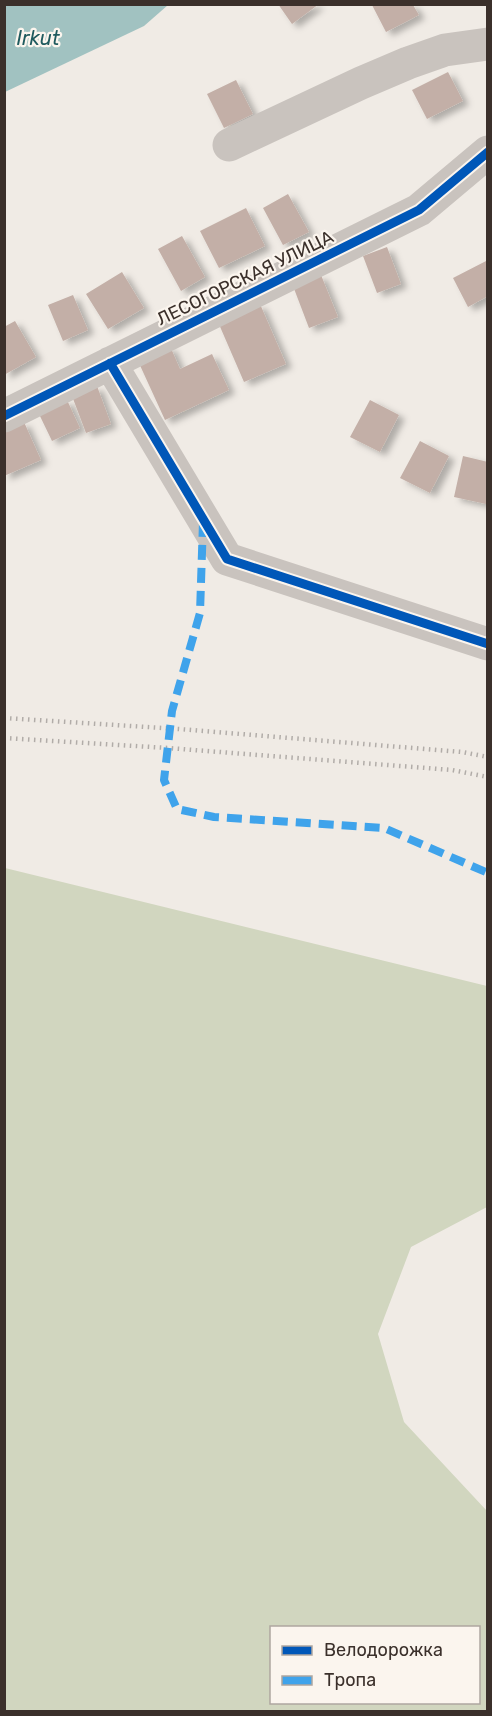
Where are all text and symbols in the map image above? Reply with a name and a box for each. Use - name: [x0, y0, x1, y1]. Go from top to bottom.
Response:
- water label: Irkut: [16, 26, 60, 50]
- street label: ЛЕСОГОРСКАЯ УЛИЦА: [153, 226, 337, 330]
- legend: [270, 1626, 480, 1704]
- text: Велодорожка: [324, 1639, 443, 1661]
- text: Тропа: [324, 1669, 376, 1691]

